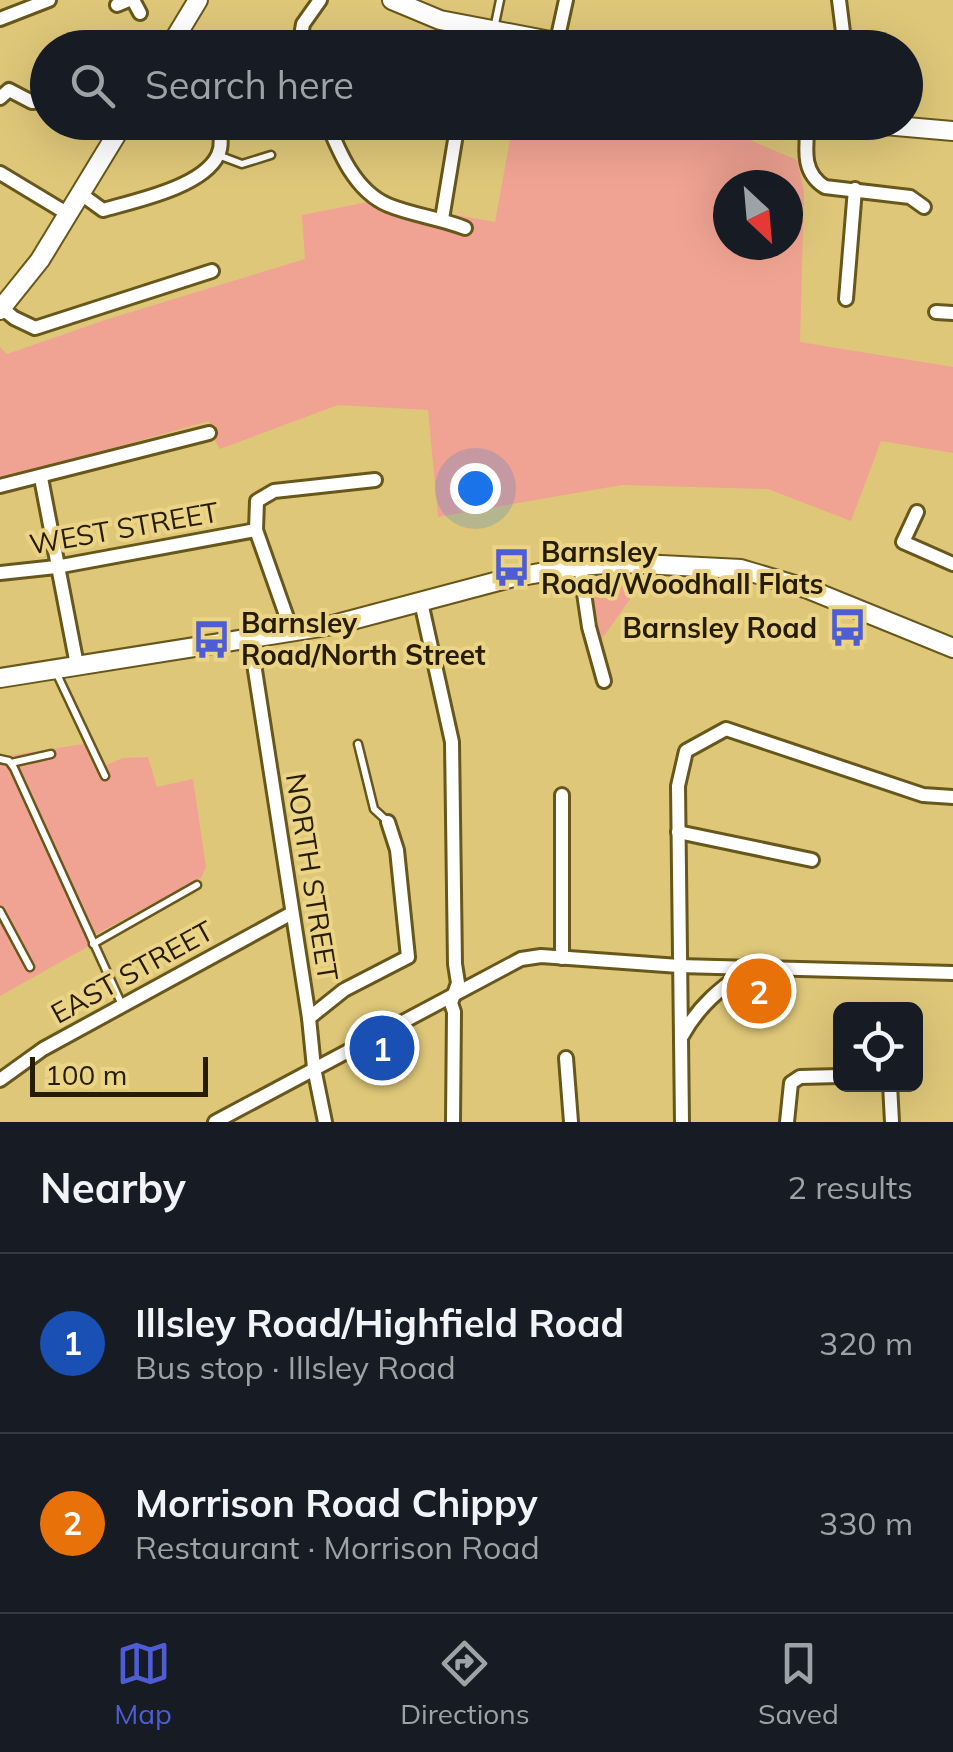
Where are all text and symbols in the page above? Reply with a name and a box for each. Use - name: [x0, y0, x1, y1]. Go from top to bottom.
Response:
- search box: [30, 30, 923, 140]
- icon: search: [65, 58, 120, 113]
- text: Search here: [145, 61, 354, 109]
- north arrow: [713, 170, 803, 260]
- your location: [450, 463, 501, 514]
- street label: WEST STREET: [27, 494, 221, 561]
- place label: Barnsley Road/Woodhall Flats: [541, 534, 824, 601]
- bus stop icon: Barnsley Road/Woodhall Flats: [490, 547, 532, 589]
- place label: Barnsley Road/North Street: [241, 605, 486, 672]
- bus stop icon: Barnsley Road: [826, 607, 868, 649]
- place label: Barnsley Road: [623, 610, 817, 645]
- bus stop icon: Barnsley Road/North Street: [190, 618, 232, 660]
- street label: NORTH STREET: [279, 771, 346, 983]
- street label: EAST STREET: [44, 912, 219, 1031]
- pin: 2: [726, 954, 792, 1028]
- map controls: [833, 1002, 923, 1092]
- button: locate: [833, 1002, 923, 1092]
- pin: 1: [350, 1010, 414, 1086]
- scale bar: [30, 1052, 208, 1096]
- text: 100 m: [45, 1057, 127, 1092]
- text: Nearby: [40, 1161, 186, 1214]
- text: 2 results: [788, 1167, 913, 1207]
- text: Illsley Road/Highfield Road: [135, 1299, 624, 1347]
- text: 1: [63, 1323, 82, 1363]
- text: 320 m: [819, 1323, 913, 1363]
- text: Bus stop · Illsley Road: [135, 1347, 456, 1387]
- text: Morrison Road Chippy: [135, 1479, 538, 1527]
- text: 2: [63, 1503, 82, 1543]
- text: 330 m: [819, 1503, 913, 1543]
- text: Restaurant · Morrison Road: [135, 1527, 540, 1567]
- tab: Map: [114, 1636, 172, 1731]
- tab: Directions: [400, 1636, 530, 1731]
- tab: Saved: [758, 1636, 839, 1731]

